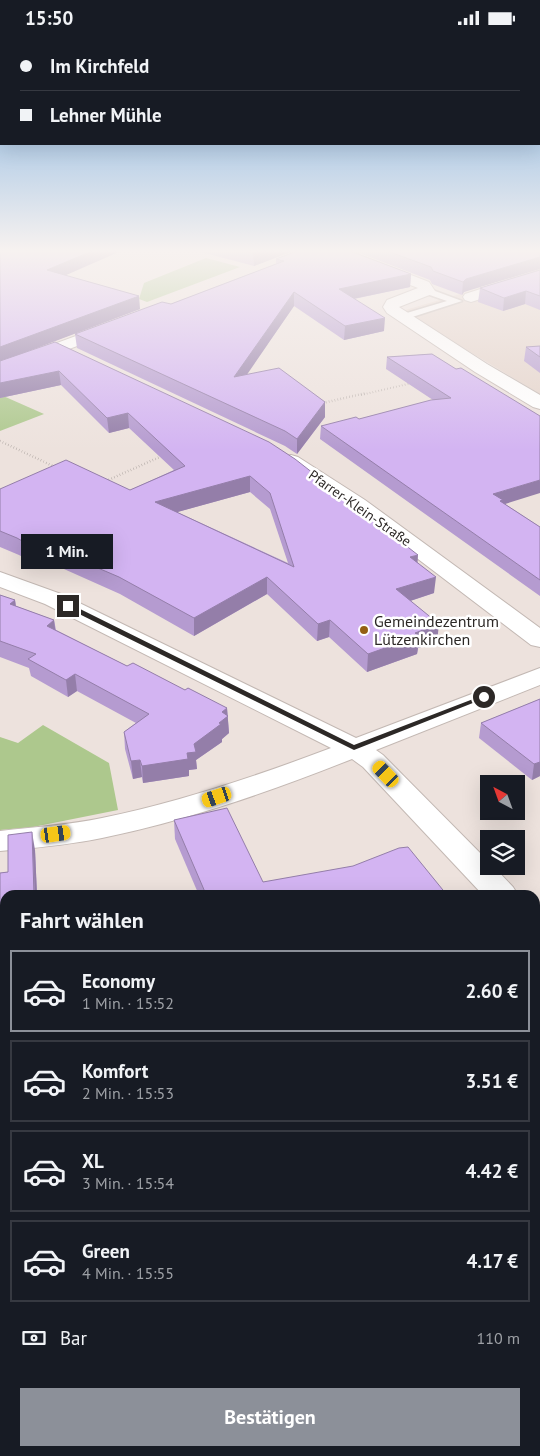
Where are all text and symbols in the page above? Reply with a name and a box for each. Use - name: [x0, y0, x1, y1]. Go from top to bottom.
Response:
- text: 15:50: [25, 6, 73, 30]
- text: Im Kirchfeld: [50, 54, 149, 78]
- text: Lehner Mühle: [50, 103, 162, 127]
- street label: Pfarrer-Klein-Straße: [305, 466, 415, 550]
- callout: 1 Min.: [22, 533, 114, 569]
- text: 1 Min.: [46, 541, 88, 561]
- route end: [57, 595, 79, 617]
- place label: Gemeindezentrum Lützenkirchen: [374, 611, 499, 649]
- marker: Gemeindezentrum Lützenkirchen: [358, 624, 370, 636]
- route start: [473, 686, 495, 708]
- car: [370, 758, 401, 790]
- north arrow: [480, 775, 525, 820]
- map controls: [480, 775, 525, 875]
- car: [200, 785, 233, 809]
- car: [40, 824, 71, 844]
- button: layers: [480, 830, 525, 875]
- text: Fahrt wählen: [20, 906, 144, 934]
- icon: car: [22, 969, 67, 1014]
- text: Economy: [82, 969, 155, 993]
- text: 2.60 €: [465, 979, 518, 1003]
- text: 1 Min. · 15:52: [82, 993, 174, 1013]
- icon: car: [22, 1059, 67, 1104]
- text: Komfort: [82, 1059, 148, 1083]
- text: 3.51 €: [465, 1069, 518, 1093]
- text: 2 Min. · 15:53: [82, 1083, 174, 1103]
- icon: car: [22, 1149, 67, 1194]
- text: XL: [82, 1149, 104, 1173]
- text: 4.42 €: [465, 1159, 518, 1183]
- text: 3 Min. · 15:54: [82, 1173, 174, 1193]
- icon: car: [22, 1239, 67, 1284]
- text: Green: [82, 1239, 130, 1263]
- text: 4.17 €: [466, 1249, 518, 1273]
- text: 4 Min. · 15:55: [82, 1263, 174, 1283]
- icon: cash: [20, 1324, 48, 1352]
- text: Bar: [60, 1326, 87, 1350]
- text: 110 m: [477, 1328, 520, 1348]
- button: Bestätigen: [20, 1388, 520, 1446]

